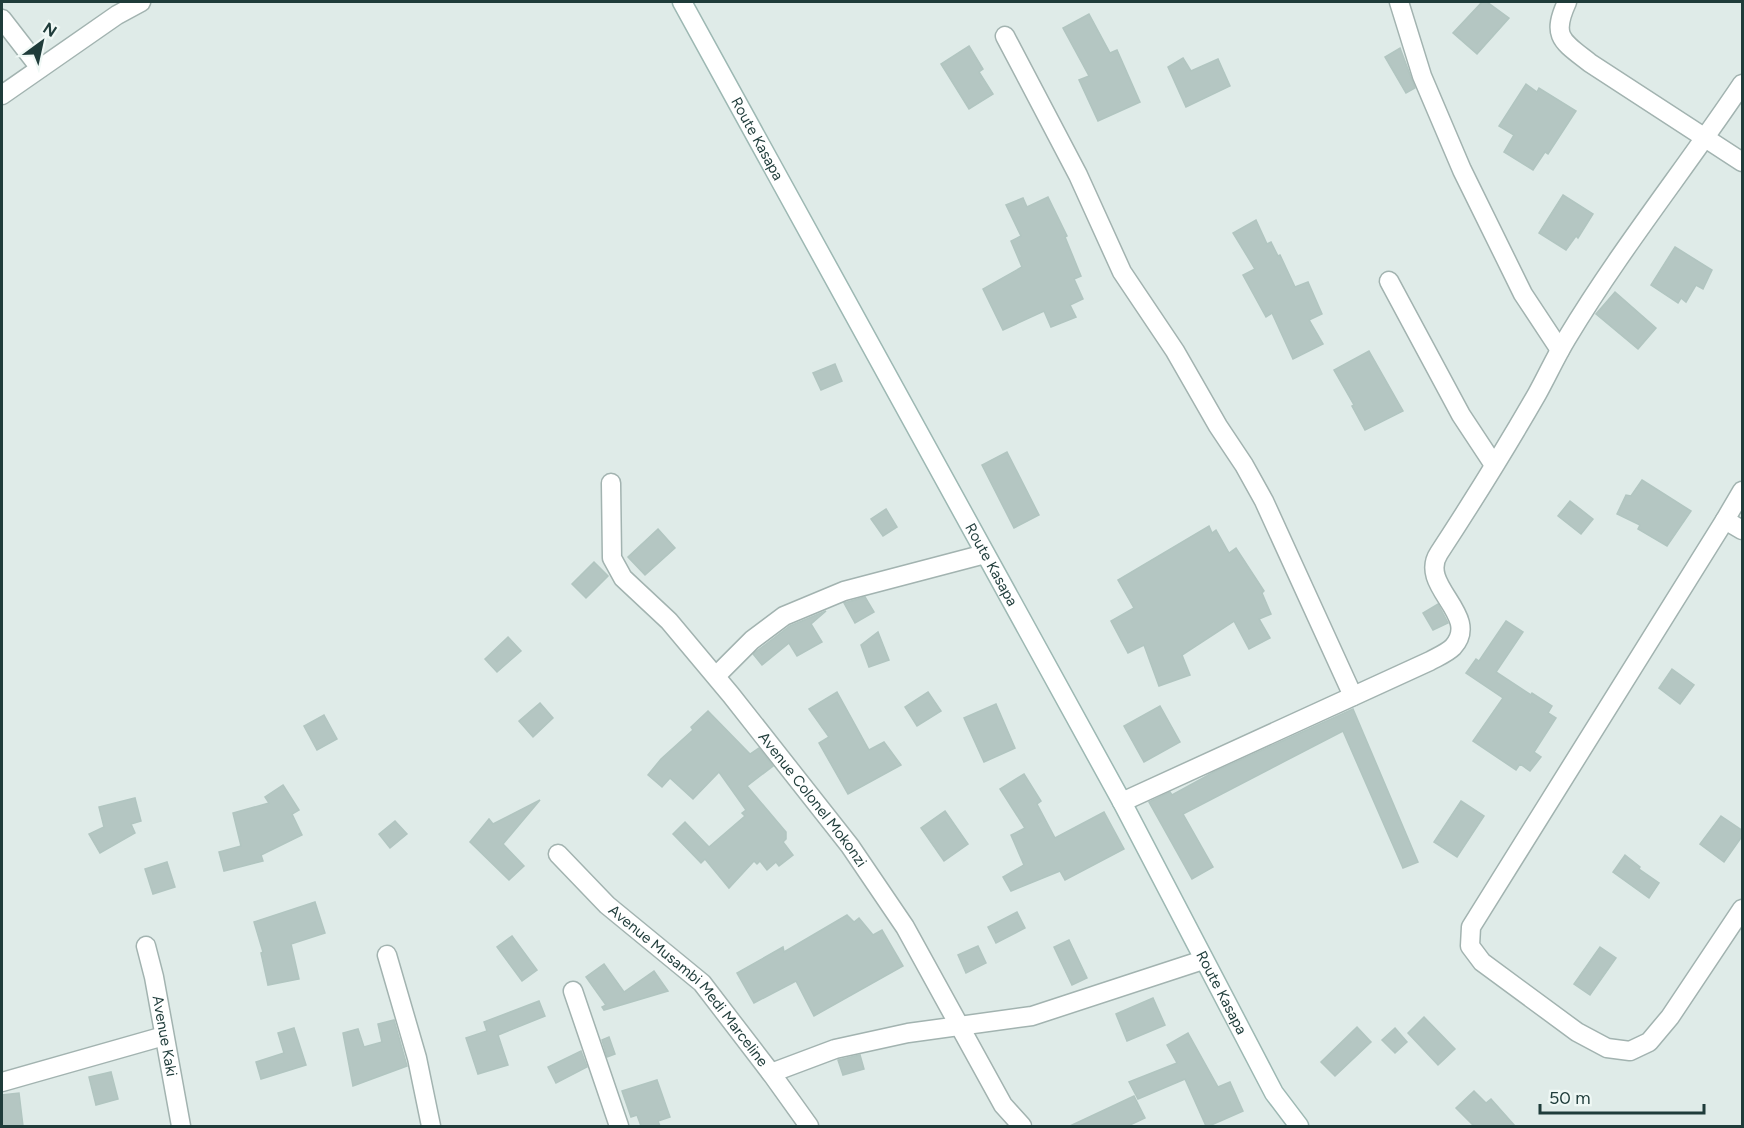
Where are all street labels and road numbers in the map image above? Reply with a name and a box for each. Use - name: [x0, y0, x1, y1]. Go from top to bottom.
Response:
- street label: Route Kasapa: [727, 94, 787, 183]
- street label: Route Kasapa: [961, 520, 1021, 609]
- street label: Avenue Colonel Mokonzi: [755, 728, 871, 870]
- street label: Avenue Musambi Medi Marceline: [605, 901, 772, 1070]
- street label: Route Kasapa: [1192, 948, 1251, 1037]
- street label: Avenue Kaki: [149, 994, 181, 1078]

